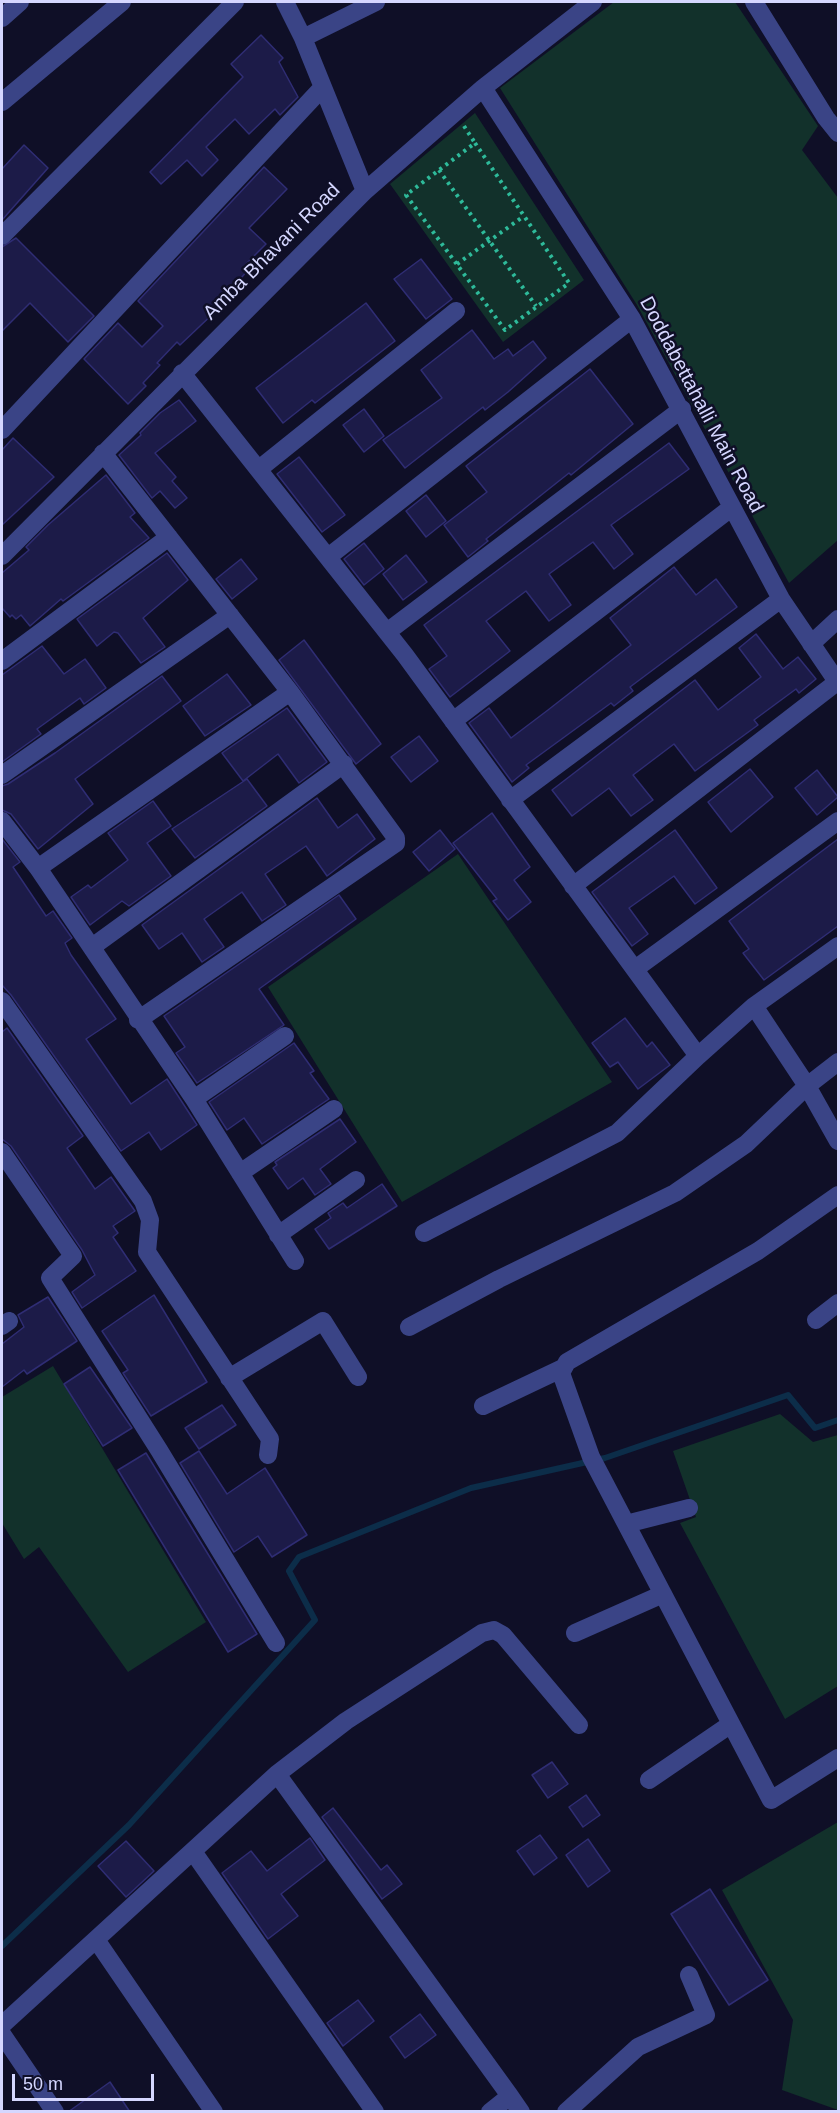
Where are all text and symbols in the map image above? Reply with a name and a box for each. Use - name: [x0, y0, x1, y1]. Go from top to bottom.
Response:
- street label: Amba Bhavani Road: [199, 179, 345, 325]
- street label: Doddabettahalli Main Road: [634, 293, 768, 517]
- scale bar: [15, 2062, 158, 2100]
- text: 50 m: [23, 2074, 63, 2094]

